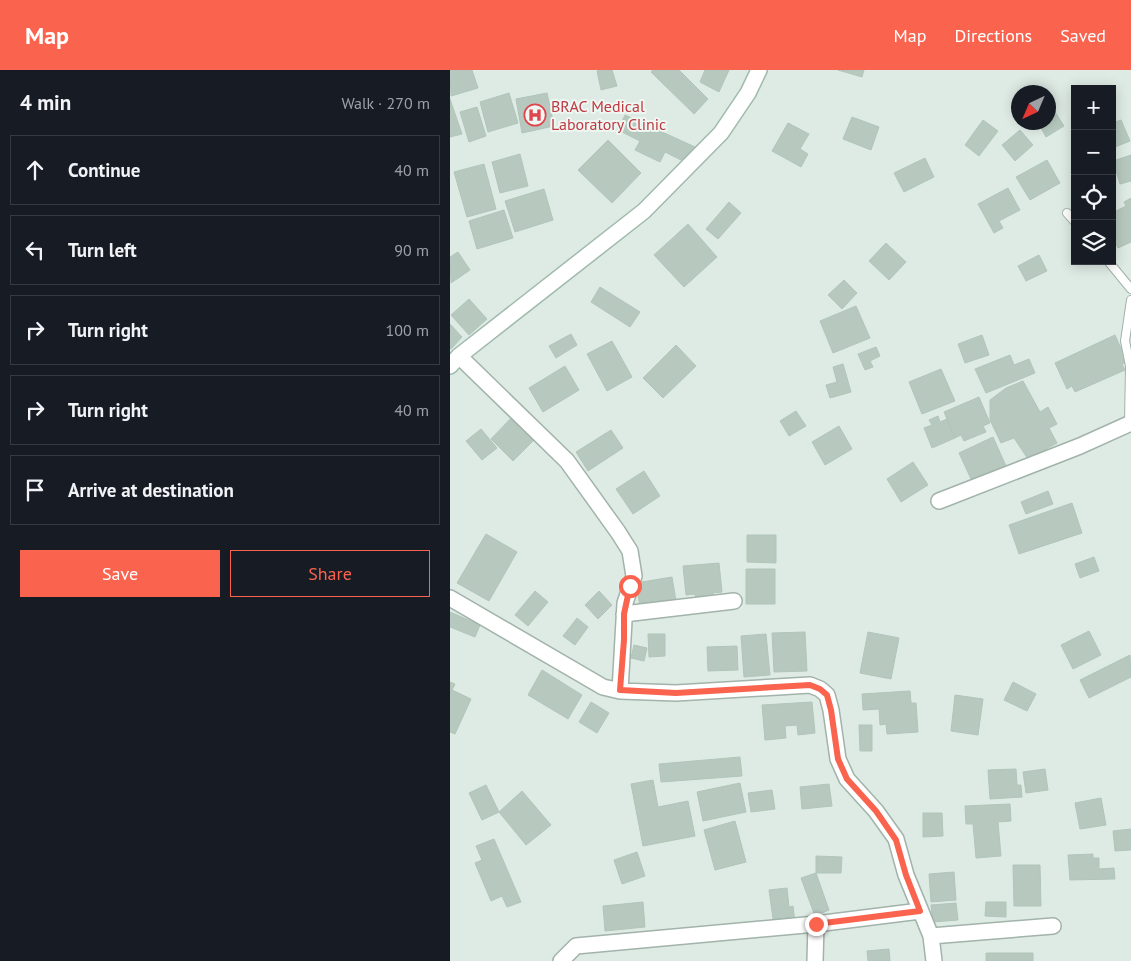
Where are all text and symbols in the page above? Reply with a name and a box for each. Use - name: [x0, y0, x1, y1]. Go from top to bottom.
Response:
- text: Map: [25, 20, 69, 51]
- text: Map: [894, 24, 926, 47]
- text: Directions: [954, 24, 1032, 47]
- text: Saved: [1060, 24, 1106, 47]
- north arrow: [1011, 85, 1056, 130]
- map controls: [1071, 85, 1116, 265]
- button: +: [1071, 85, 1116, 130]
- text: 4 min: [20, 89, 71, 116]
- text: Walk · 270 m: [341, 93, 430, 113]
- place label: BRAC Medical Laboratory Clinic: [551, 96, 666, 134]
- hospital icon: BRAC Medical Laboratory Clinic: [523, 103, 547, 127]
- button: −: [1071, 130, 1116, 175]
- icon: ahead: [21, 156, 49, 184]
- text: Continue: [68, 158, 140, 182]
- text: 40 m: [394, 160, 429, 180]
- button: locate: [1071, 175, 1116, 220]
- button: layers: [1071, 220, 1116, 265]
- icon: left: [21, 236, 49, 264]
- text: Turn left: [68, 238, 137, 262]
- text: 90 m: [394, 240, 429, 260]
- icon: right: [21, 316, 49, 344]
- text: Turn right: [68, 318, 148, 342]
- text: 100 m: [386, 320, 429, 340]
- icon: right: [21, 396, 49, 424]
- text: Turn right: [68, 398, 148, 422]
- text: 40 m: [394, 400, 429, 420]
- icon: arrive: [21, 476, 49, 504]
- text: Arrive at destination: [68, 478, 234, 502]
- button: Save: [20, 550, 220, 597]
- button: Share: [230, 550, 430, 597]
- route start: [619, 575, 642, 598]
- route end: [805, 913, 828, 936]

